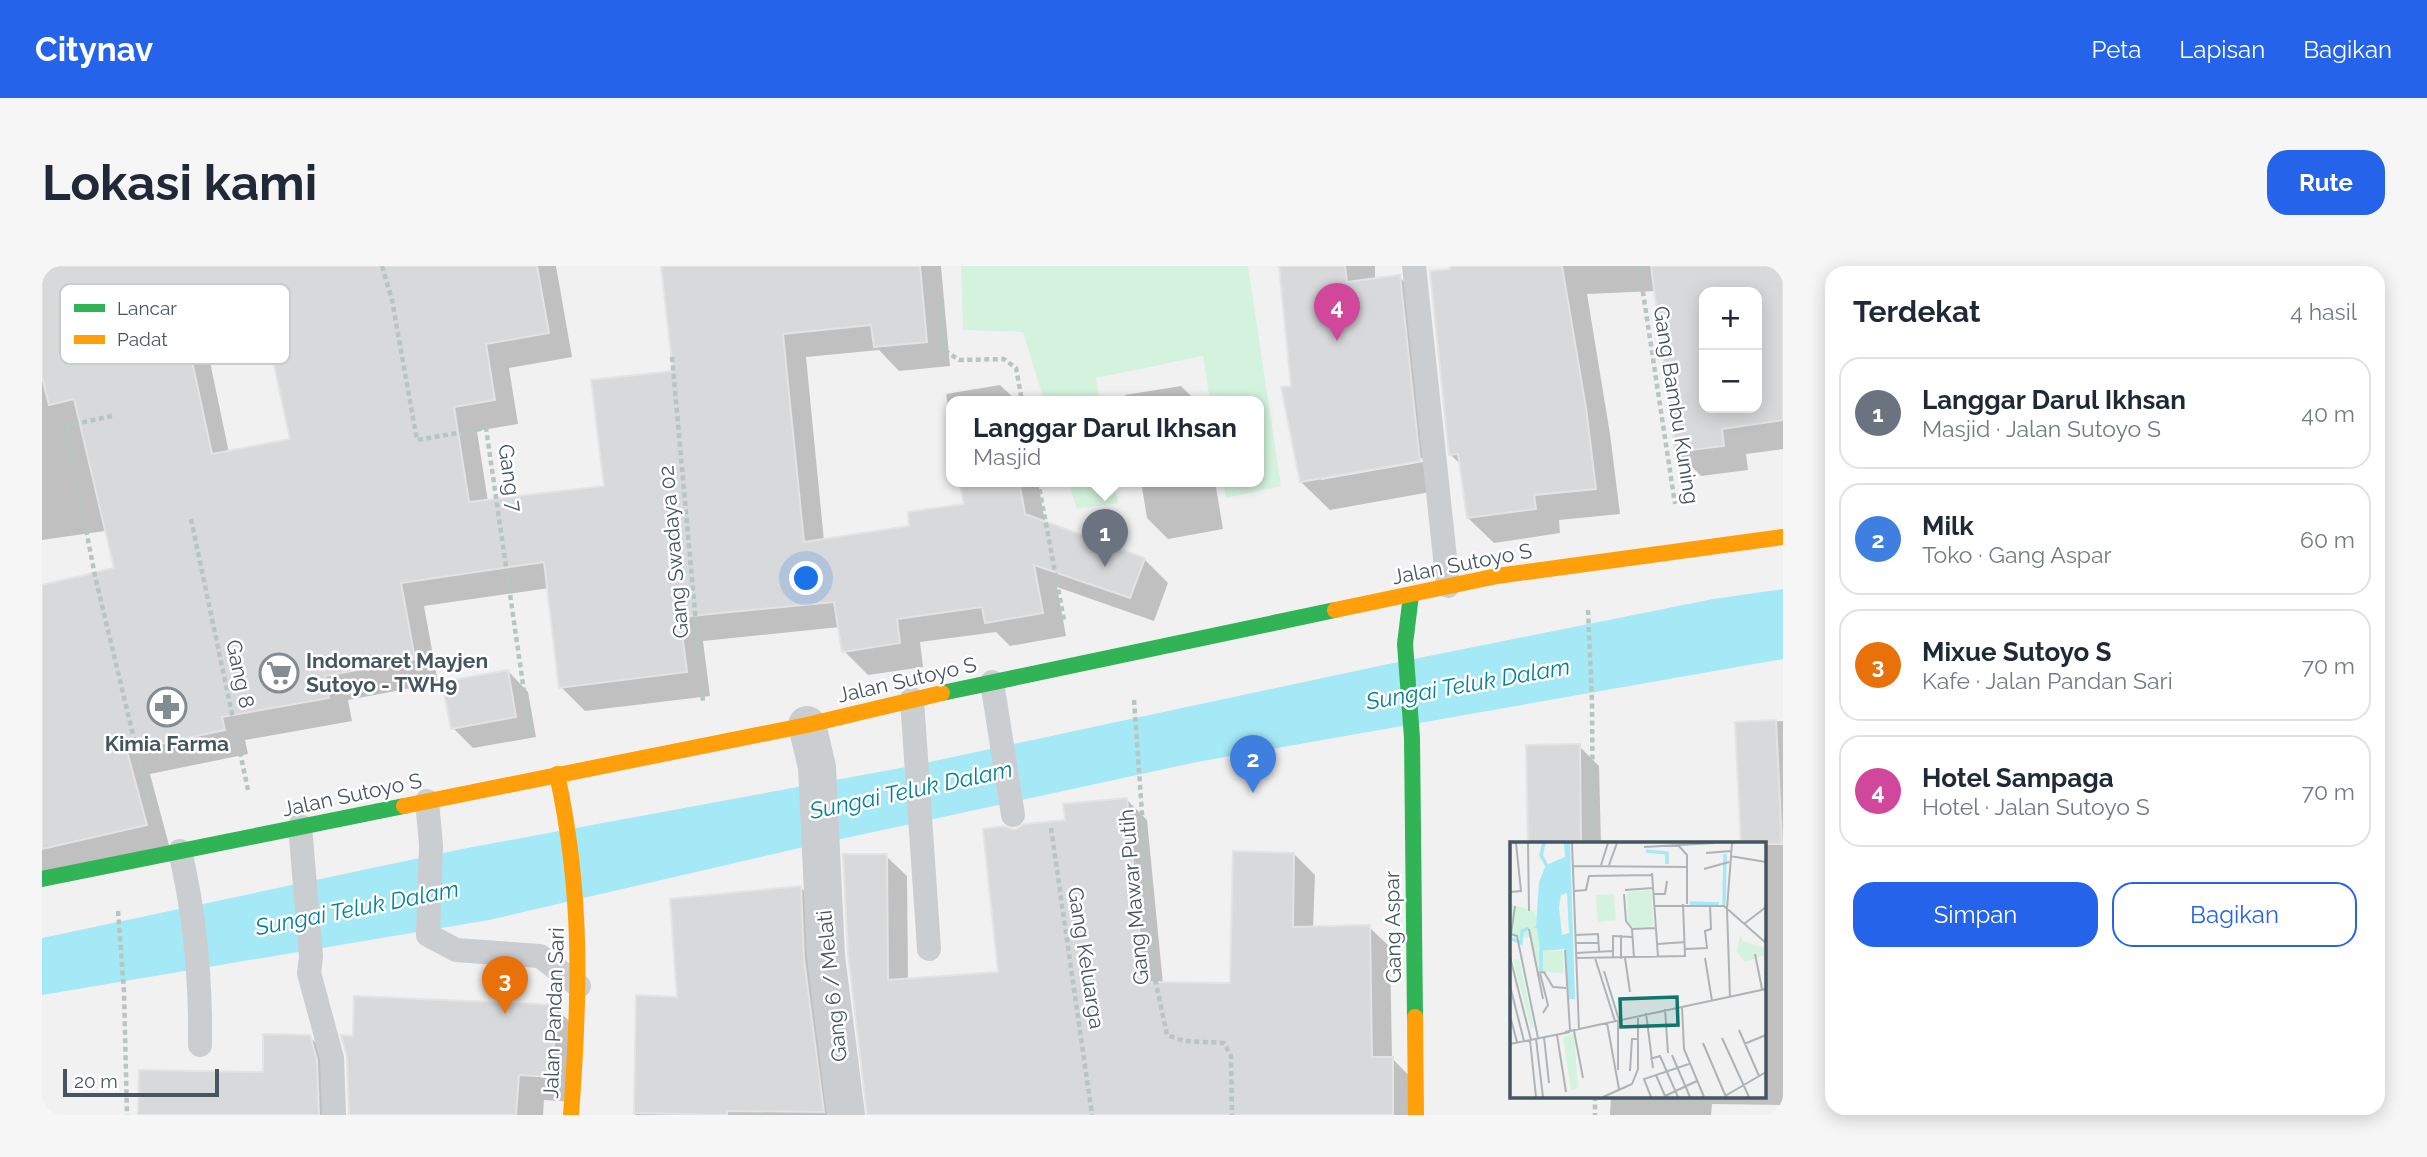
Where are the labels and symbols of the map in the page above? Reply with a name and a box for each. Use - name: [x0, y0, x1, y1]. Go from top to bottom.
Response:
- pin: 4: [1314, 283, 1360, 341]
- legend: [60, 284, 290, 364]
- text: Lancar: [117, 297, 177, 319]
- street label: Gang Bambu Kuning: [1648, 304, 1705, 506]
- text: Padat: [117, 328, 168, 350]
- street label: Gang 7: [493, 442, 528, 514]
- street label: Gang Swadaya 02: [653, 464, 694, 640]
- pin: 1: [1082, 509, 1128, 567]
- street label: Jalan Sutoyo S: [1390, 538, 1534, 589]
- your location: [789, 561, 823, 595]
- street label: Gang 8: [221, 637, 260, 710]
- place label: Indomaret Mayjen Sutoyo - TWH9: [306, 648, 488, 697]
- street label: Jalan Sutoyo S: [835, 651, 979, 708]
- supermarket icon: Indomaret Mayjen Sutoyo - TWH9: [258, 652, 300, 694]
- water label: Sungai Teluk Dalam: [1363, 652, 1572, 715]
- pharmacy icon: Kimia Farma: [146, 686, 188, 728]
- place label: Kimia Farma: [105, 731, 229, 756]
- pin: 2: [1230, 735, 1276, 793]
- water label: Sungai Teluk Dalam: [806, 755, 1015, 824]
- street label: Jalan Sutoyo S: [280, 767, 424, 821]
- street label: Gang Mawar Putih: [1113, 808, 1154, 986]
- inset map: [1510, 842, 1766, 1098]
- street label: Gang Aspar: [1379, 870, 1406, 983]
- water label: Sungai Teluk Dalam: [252, 875, 461, 941]
- street label: Gang Keluarga: [1063, 885, 1110, 1031]
- street label: Gang 6 / Melati: [811, 909, 852, 1063]
- street label: Jalan Pandan Sari: [538, 927, 569, 1099]
- pin: 3: [482, 956, 528, 1014]
- scale bar: [63, 1066, 219, 1098]

